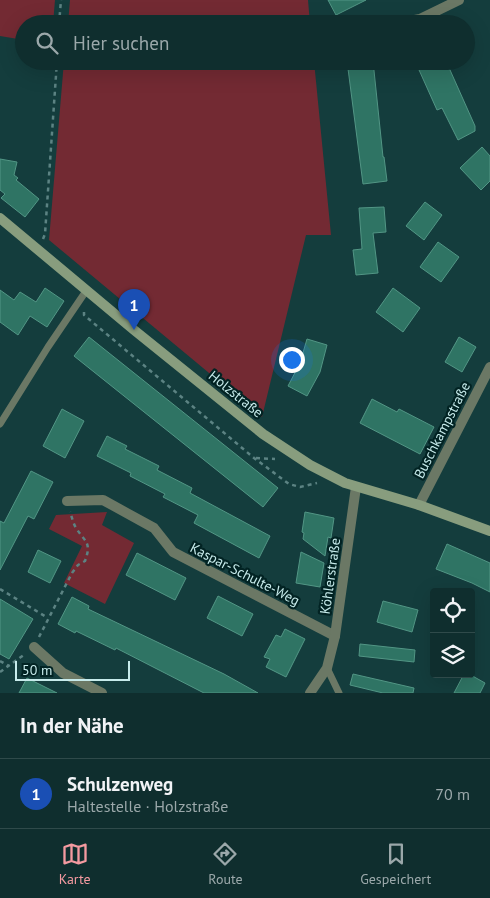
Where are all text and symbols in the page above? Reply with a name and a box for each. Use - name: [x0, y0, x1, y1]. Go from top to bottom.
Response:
- search box: [15, 15, 475, 70]
- icon: search: [33, 29, 61, 57]
- text: Hier suchen: [73, 31, 169, 55]
- pin: 1: [118, 289, 150, 330]
- your location: [279, 347, 305, 373]
- street label: Holzstraße: [205, 367, 267, 421]
- street label: Buschkampstraße: [410, 379, 474, 481]
- street label: Köhlerstraße: [316, 537, 344, 615]
- street label: Kaspar-Schulte-Weg: [187, 539, 303, 609]
- map controls: [430, 588, 475, 678]
- button: locate: [430, 588, 475, 633]
- button: layers: [430, 633, 475, 678]
- scale bar: [15, 658, 130, 681]
- text: 50 m: [22, 661, 52, 679]
- text: In der Nähe: [20, 712, 124, 739]
- text: Schulzenweg: [67, 772, 173, 796]
- text: 1: [31, 784, 41, 804]
- text: 70 m: [435, 784, 470, 804]
- text: Haltestelle · Holzstraße: [67, 796, 228, 816]
- tab: Karte: [59, 840, 91, 888]
- tab: Route: [208, 840, 243, 888]
- tab: Gespeichert: [360, 840, 431, 888]

